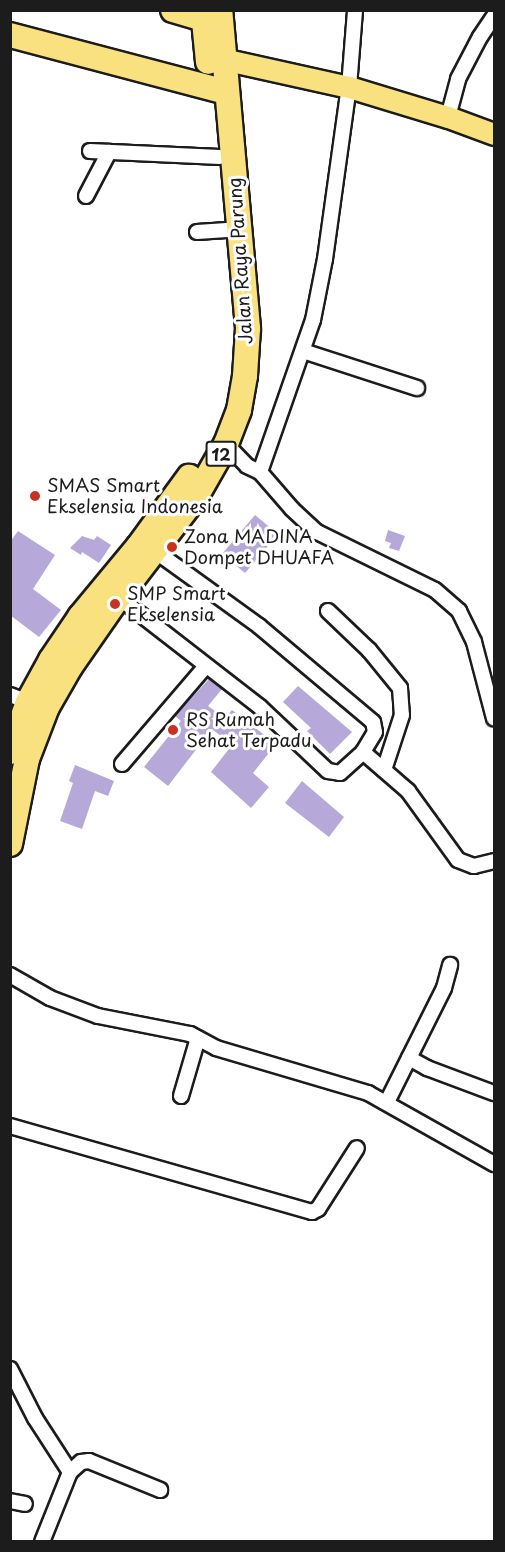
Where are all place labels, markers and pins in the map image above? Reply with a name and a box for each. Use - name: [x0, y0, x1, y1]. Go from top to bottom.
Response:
- place label: SMAS Smart Ekselensia Indonesia: [47, 475, 222, 518]
- marker: SMAS Smart Ekselensia Indonesia: [28, 489, 42, 503]
- place label: Zona MADINA Dompet DHUAFA: [184, 526, 336, 568]
- marker: Zona MADINA Dompet DHUAFA: [165, 540, 179, 554]
- place label: SMP Smart Ekselensia: [127, 583, 227, 626]
- marker: SMP Smart Ekselensia: [108, 597, 122, 611]
- place label: RS Rumah Sehat Terpadu: [186, 709, 312, 752]
- marker: RS Rumah Sehat Terpadu: [164, 721, 182, 739]

